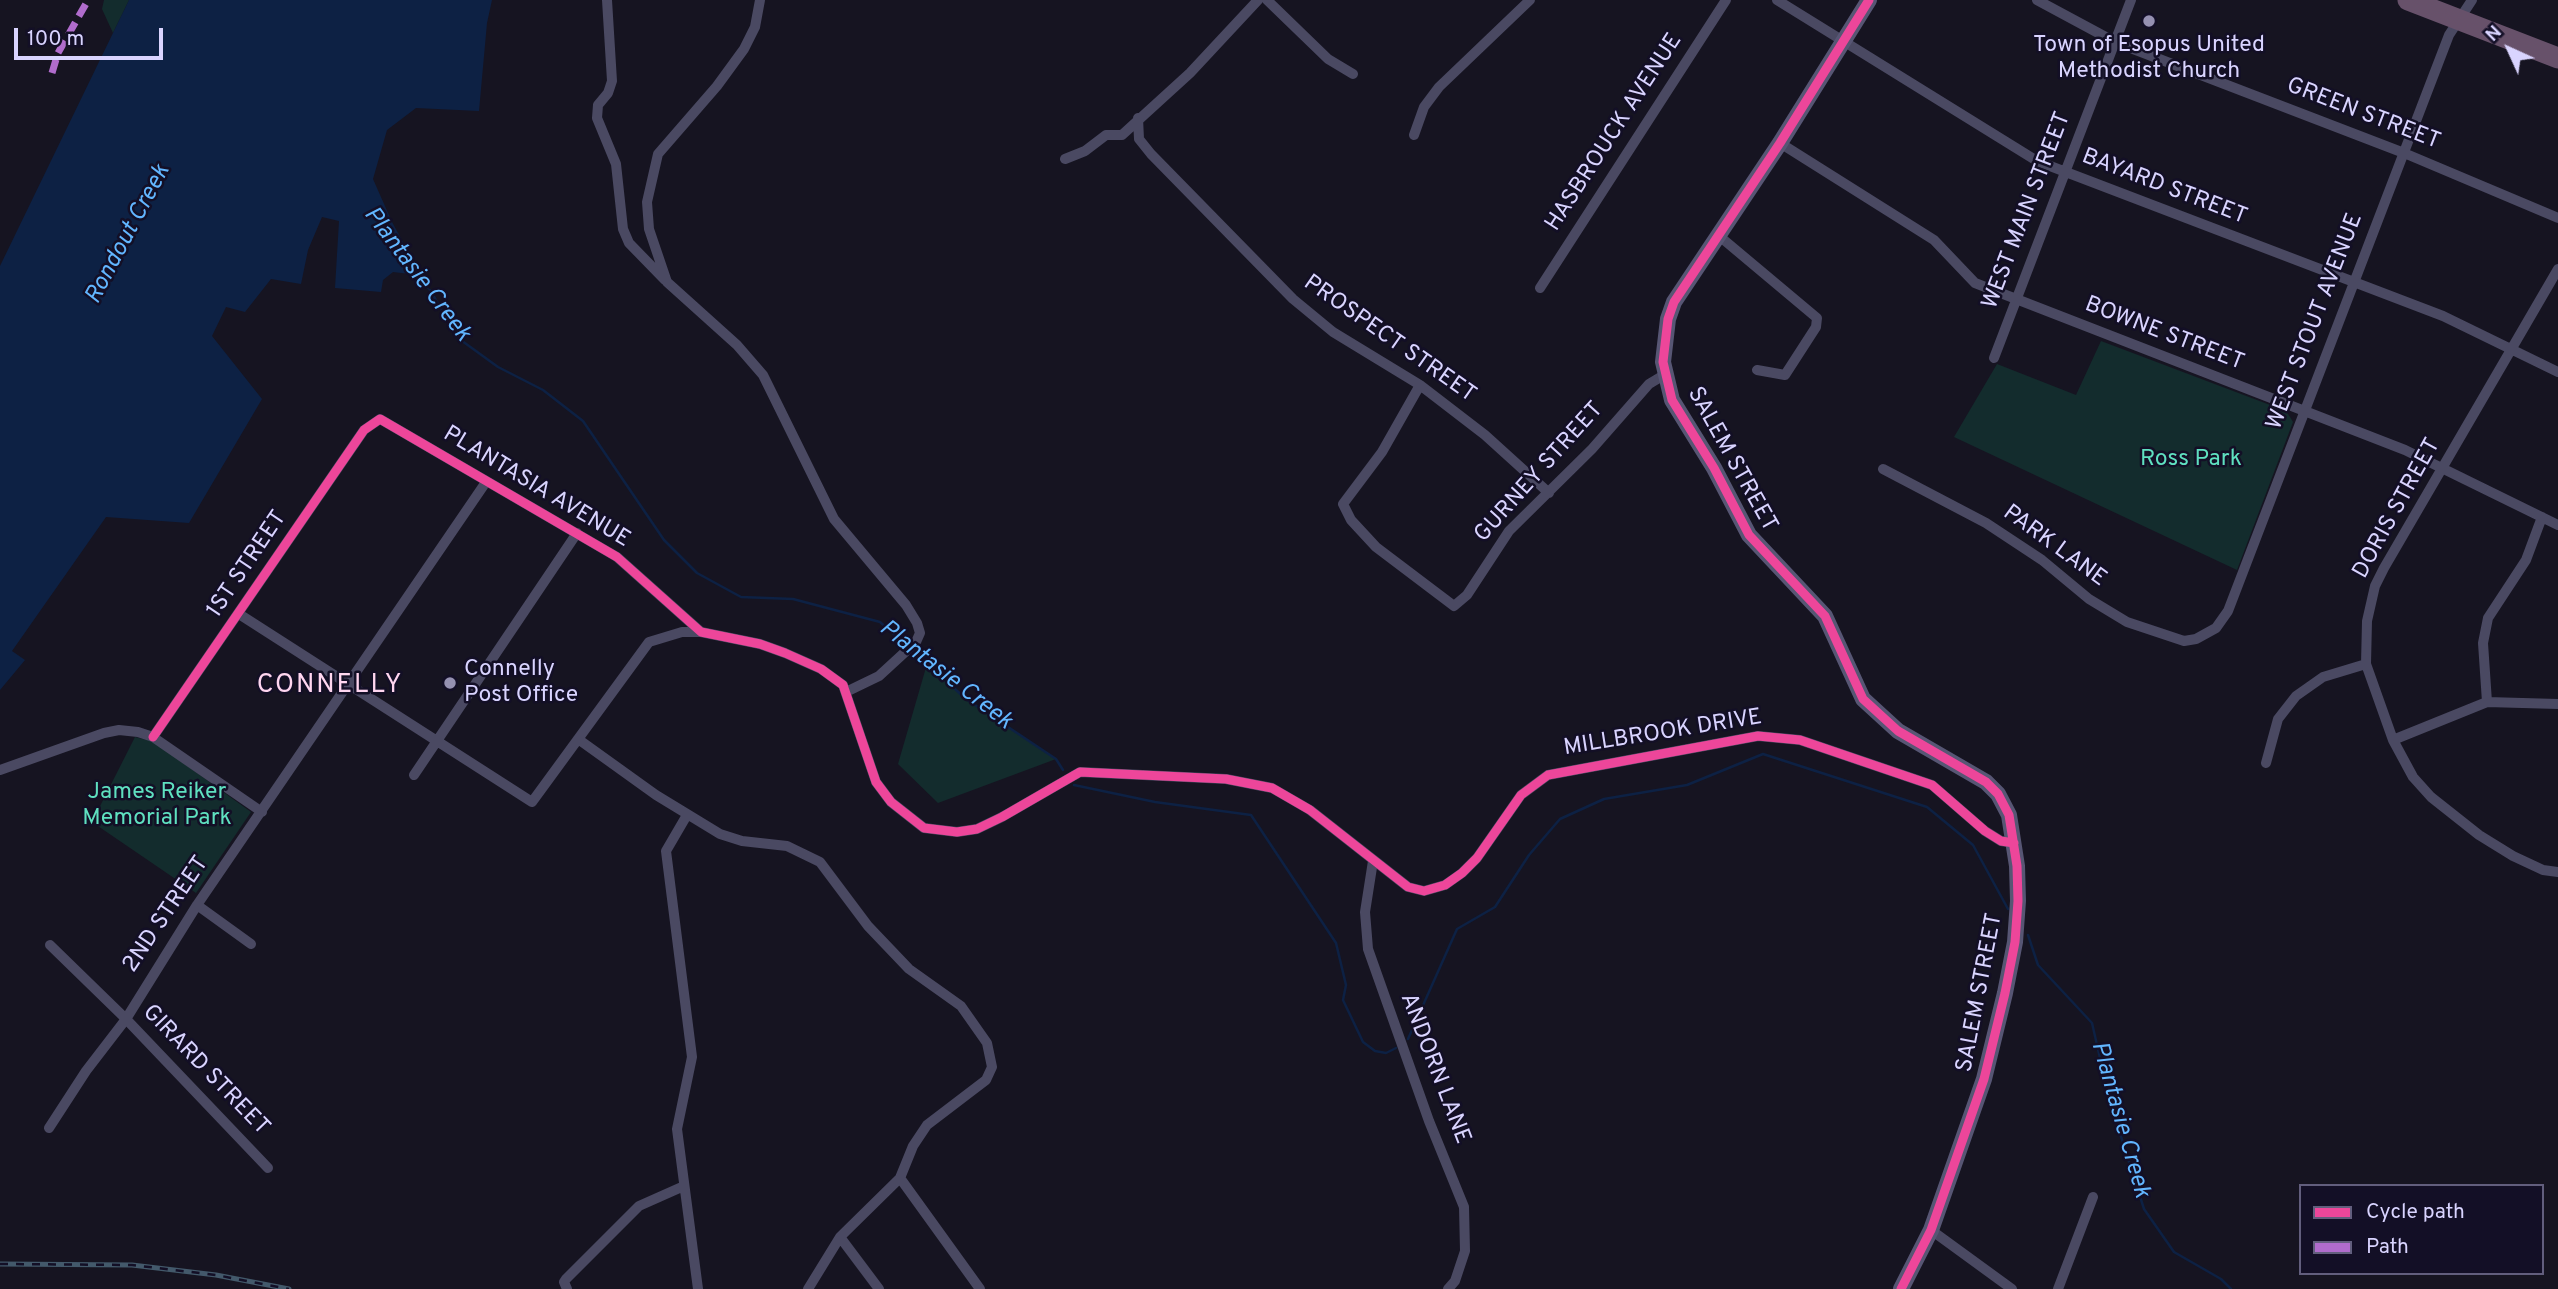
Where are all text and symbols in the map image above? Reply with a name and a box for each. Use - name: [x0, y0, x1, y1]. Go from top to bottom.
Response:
- marker: Town of Esopus United Methodist Church: [2141, 13, 2157, 29]
- scale bar: [18, 14, 166, 58]
- north arrow: [2474, 14, 2544, 84]
- text: N: [2481, 21, 2507, 47]
- text: 100 m: [27, 26, 84, 53]
- street label: HASBROUCK AVENUE: [1541, 29, 1689, 237]
- place label: Town of Esopus United Methodist Church: [2033, 32, 2265, 86]
- street label: GREEN STREET: [2282, 73, 2444, 157]
- street label: WEST MAIN STREET: [1978, 109, 2078, 313]
- street label: BAYARD STREET: [2077, 144, 2251, 232]
- water label: Rondout Creek: [80, 160, 178, 310]
- water label: Plantasie Creek: [356, 202, 476, 348]
- street label: WEST STOUT AVENUE: [2262, 210, 2370, 434]
- street label: PROSPECT STREET: [1297, 270, 1481, 410]
- street label: BOWNE STREET: [2080, 292, 2248, 378]
- street label: SALEM STREET: [1680, 383, 1782, 537]
- street label: GURNEY STREET: [1470, 397, 1610, 549]
- street label: PLANTASIA AVENUE: [437, 421, 635, 555]
- street label: DORIS STREET: [2348, 434, 2448, 584]
- park label: Ross Park: [2140, 446, 2242, 474]
- street label: PARK LANE: [1997, 500, 2111, 594]
- street label: 1ST STREET: [202, 506, 294, 624]
- water label: Plantasie Creek: [873, 615, 1017, 737]
- place label: Connelly Post Office: [464, 656, 578, 710]
- district label: CONNELLY: [258, 671, 402, 703]
- marker: Connelly Post Office: [442, 675, 458, 691]
- street label: MILLBROOK DRIVE: [1562, 705, 1764, 763]
- park label: James Reiker Memorial Park: [82, 779, 232, 833]
- street label: 2ND STREET: [118, 852, 216, 978]
- street label: SALEM STREET: [1952, 911, 2010, 1075]
- street label: ANDORN LANE: [1393, 990, 1475, 1148]
- street label: GIRARD STREET: [136, 1000, 274, 1142]
- water label: Plantasie Creek: [2083, 1039, 2155, 1201]
- legend: [2299, 1184, 2544, 1275]
- text: Cycle path: [2366, 1199, 2465, 1226]
- text: Path: [2366, 1234, 2409, 1261]

